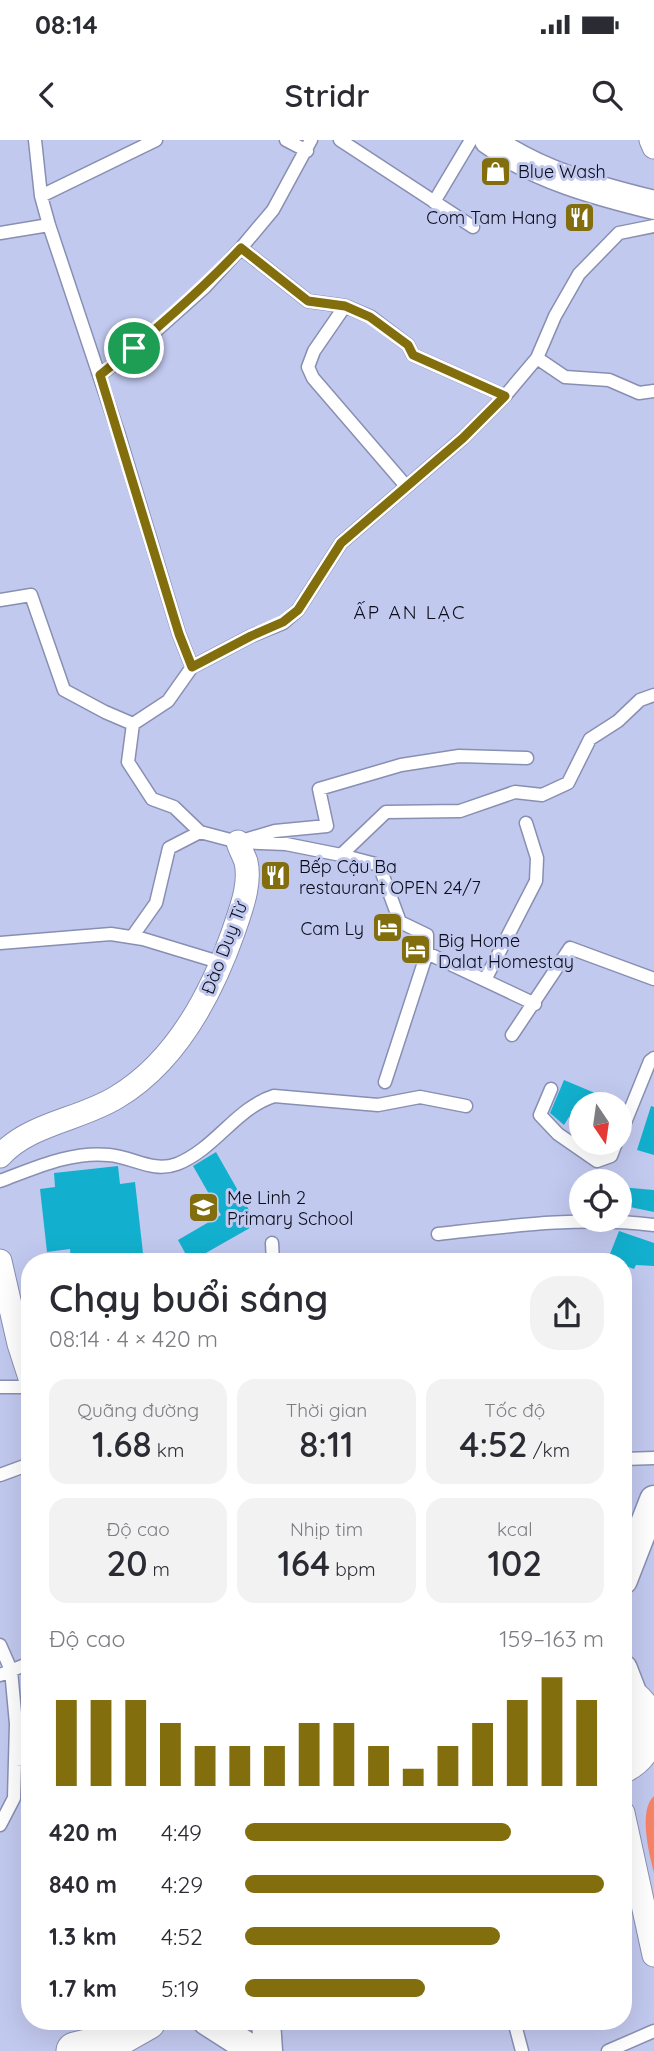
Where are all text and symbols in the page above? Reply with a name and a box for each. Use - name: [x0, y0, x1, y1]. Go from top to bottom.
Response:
- text: 08:14: [35, 8, 98, 41]
- text: Stridr: [284, 75, 370, 115]
- icon: back: [28, 76, 66, 114]
- icon: search: [588, 76, 626, 114]
- shop icon: Blue Wash: [478, 154, 512, 188]
- place label: Blue Wash: [518, 160, 606, 183]
- restaurant icon: Com Tam Hang: [563, 200, 597, 234]
- place label: Com Tam Hang: [426, 206, 557, 229]
- pin: [104, 318, 164, 378]
- icon: arrive: [115, 329, 153, 367]
- district label: ẤP AN LẠC: [354, 600, 466, 624]
- place label: Bếp Cậu Ba restaurant OPEN 24/7: [299, 855, 481, 899]
- restaurant icon: Bếp Cậu Ba restaurant OPEN 24/7: [259, 859, 293, 893]
- street label: Đào Duy Từ: [196, 898, 252, 997]
- hotel icon: Cam Ly: [370, 911, 404, 945]
- place label: Cam Ly: [301, 917, 364, 940]
- place label: Big Home Dalat Homestay: [438, 929, 574, 973]
- hotel icon: Big Home Dalat Homestay: [398, 933, 432, 967]
- north arrow: [569, 1092, 632, 1155]
- map controls: [569, 1092, 632, 1232]
- button: locate: [569, 1169, 632, 1232]
- place label: Me Linh 2 Primary School: [227, 1186, 353, 1230]
- school or university icon: Me Linh 2 Primary School: [187, 1190, 221, 1224]
- text: Chạy buổi sáng: [49, 1274, 328, 1322]
- button: share: [530, 1276, 604, 1350]
- text: 08:14 · 4 × 420 m: [49, 1324, 218, 1353]
- text: Quãng đường: [77, 1398, 199, 1422]
- text: Thời gian: [286, 1398, 367, 1422]
- text: Tốc độ: [484, 1398, 545, 1422]
- text: 1.68: [92, 1422, 152, 1466]
- text: 8:11: [299, 1422, 354, 1466]
- text: 4:52: [460, 1422, 528, 1466]
- text: km: [152, 1438, 184, 1462]
- text: /km: [528, 1438, 570, 1462]
- text: Độ cao: [107, 1517, 170, 1541]
- text: Nhịp tim: [290, 1517, 363, 1541]
- text: kcal: [497, 1517, 533, 1541]
- text: 20: [106, 1541, 147, 1585]
- text: 164: [277, 1541, 330, 1585]
- text: 102: [488, 1541, 542, 1585]
- text: m: [147, 1557, 170, 1581]
- text: bpm: [330, 1557, 376, 1581]
- text: Độ cao: [49, 1624, 125, 1653]
- text: 159–163 m: [499, 1624, 604, 1653]
- text: 420 m: [49, 1818, 117, 1847]
- text: 4:49: [161, 1818, 202, 1847]
- text: 840 m: [49, 1870, 117, 1899]
- text: 4:29: [161, 1870, 203, 1899]
- text: 1.3 km: [49, 1922, 117, 1951]
- text: 4:52: [161, 1922, 203, 1951]
- text: 1.7 km: [49, 1974, 117, 2003]
- text: 5:19: [161, 1974, 199, 2003]

